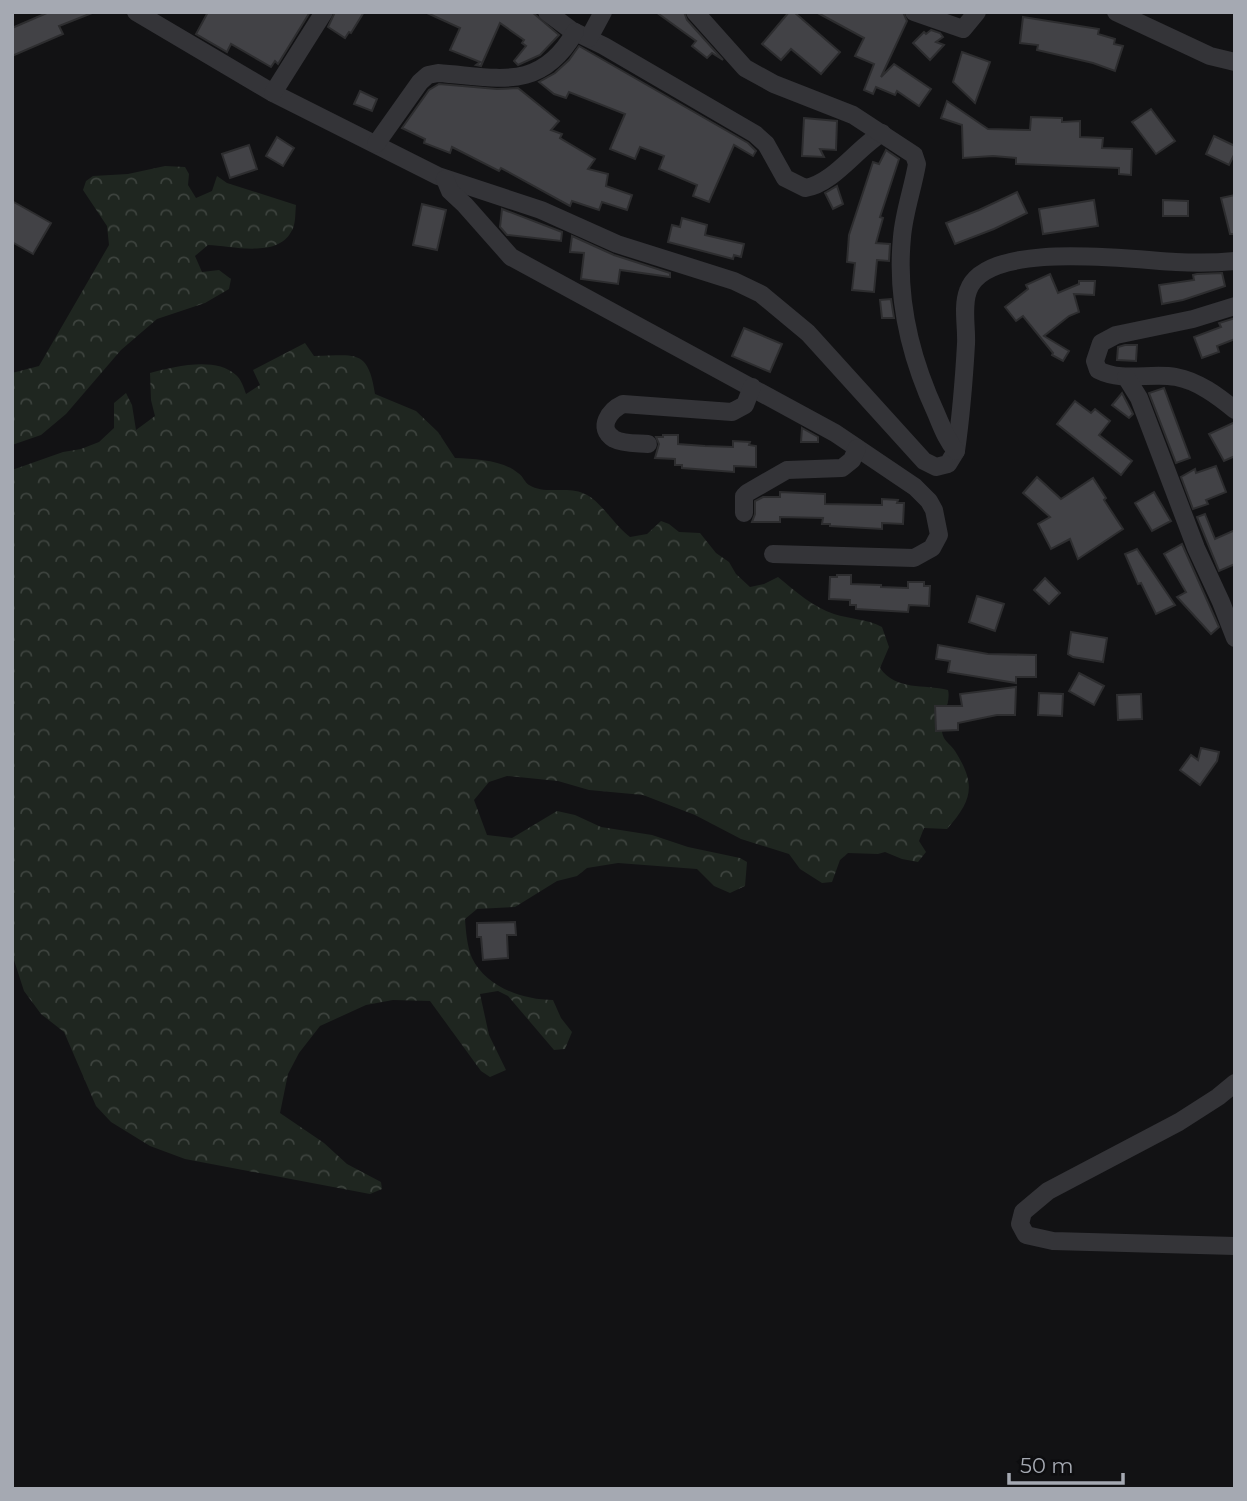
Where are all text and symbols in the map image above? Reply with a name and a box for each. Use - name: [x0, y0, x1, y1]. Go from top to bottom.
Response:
- scale bar: [1009, 1442, 1123, 1486]
- text: 50 m: [1020, 1453, 1074, 1478]

